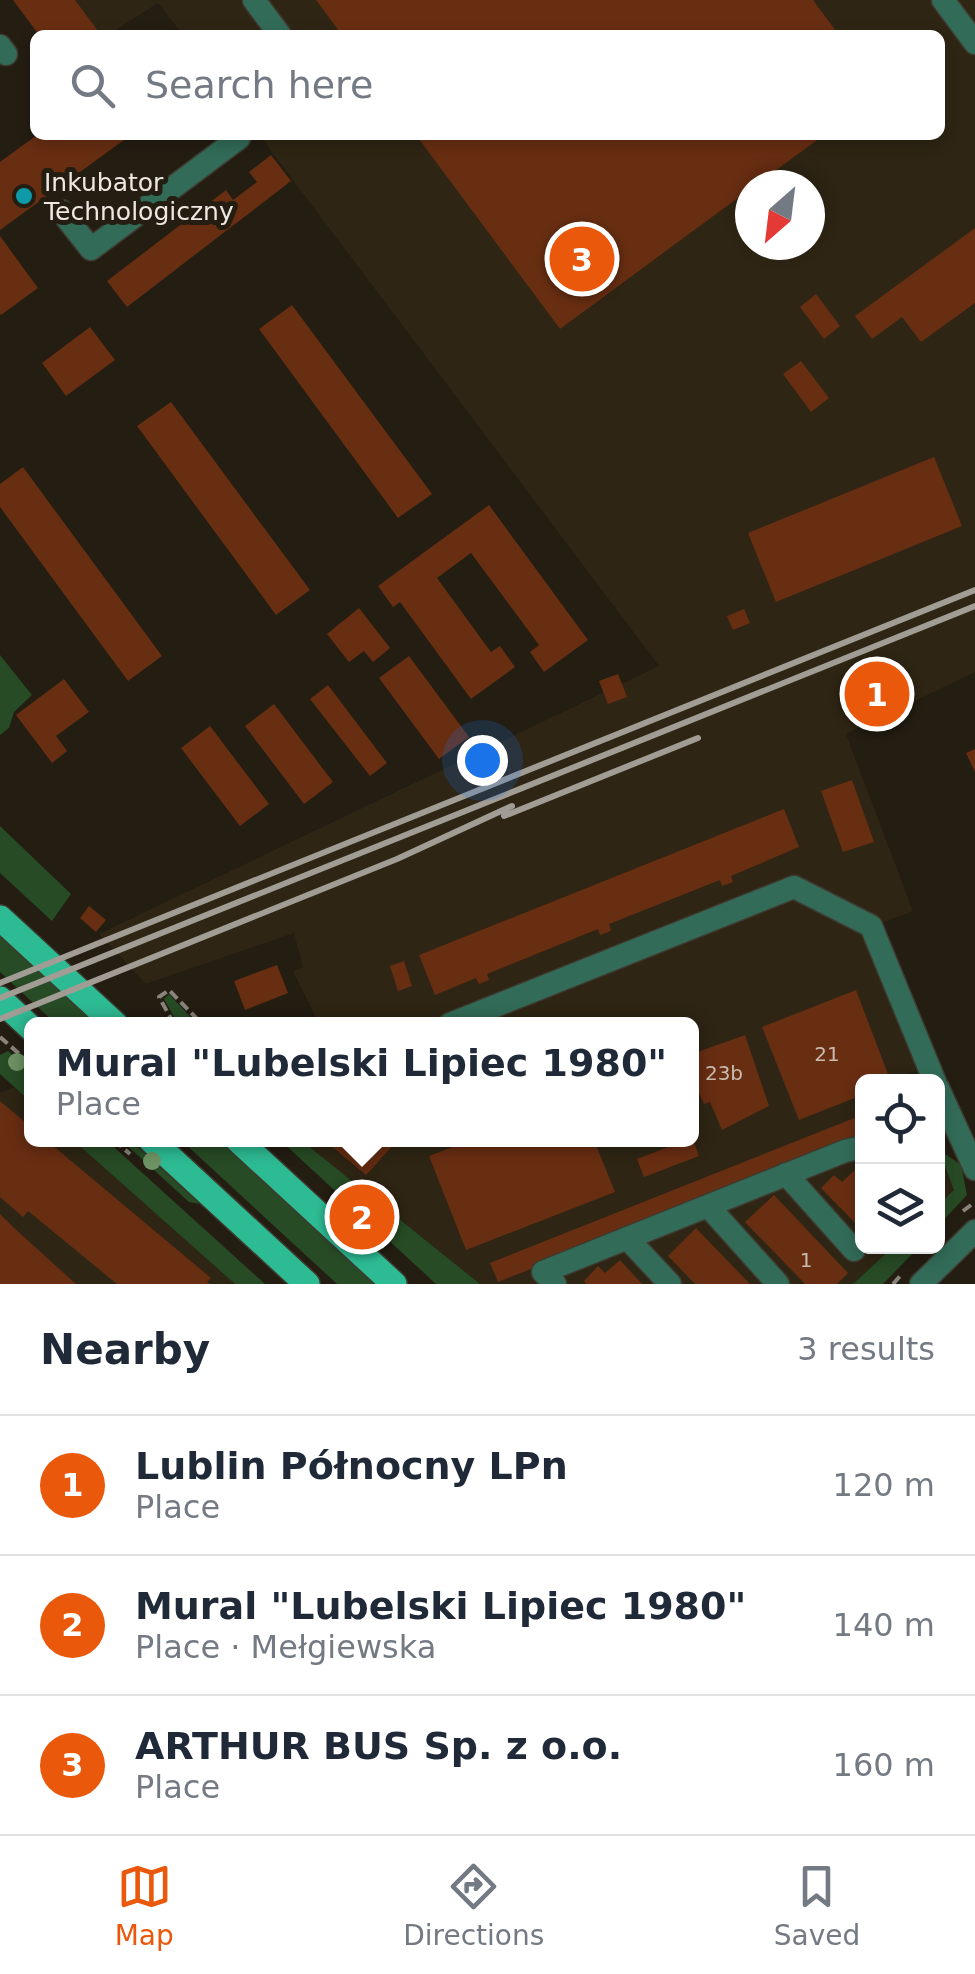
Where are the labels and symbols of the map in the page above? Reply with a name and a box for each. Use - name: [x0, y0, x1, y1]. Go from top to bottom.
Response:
- place label: Inkubator Technologiczny: [43, 168, 234, 226]
- north arrow: [735, 170, 825, 260]
- marker: Inkubator Technologiczny: [13, 185, 35, 207]
- pin: 3: [550, 222, 614, 296]
- pin: 1: [844, 656, 910, 732]
- your location: [457, 735, 508, 786]
- house number: 21: [814, 1042, 840, 1066]
- house number: 23b: [705, 1061, 743, 1085]
- pin: 2: [330, 1180, 394, 1254]
- house number: 1: [800, 1248, 812, 1272]

